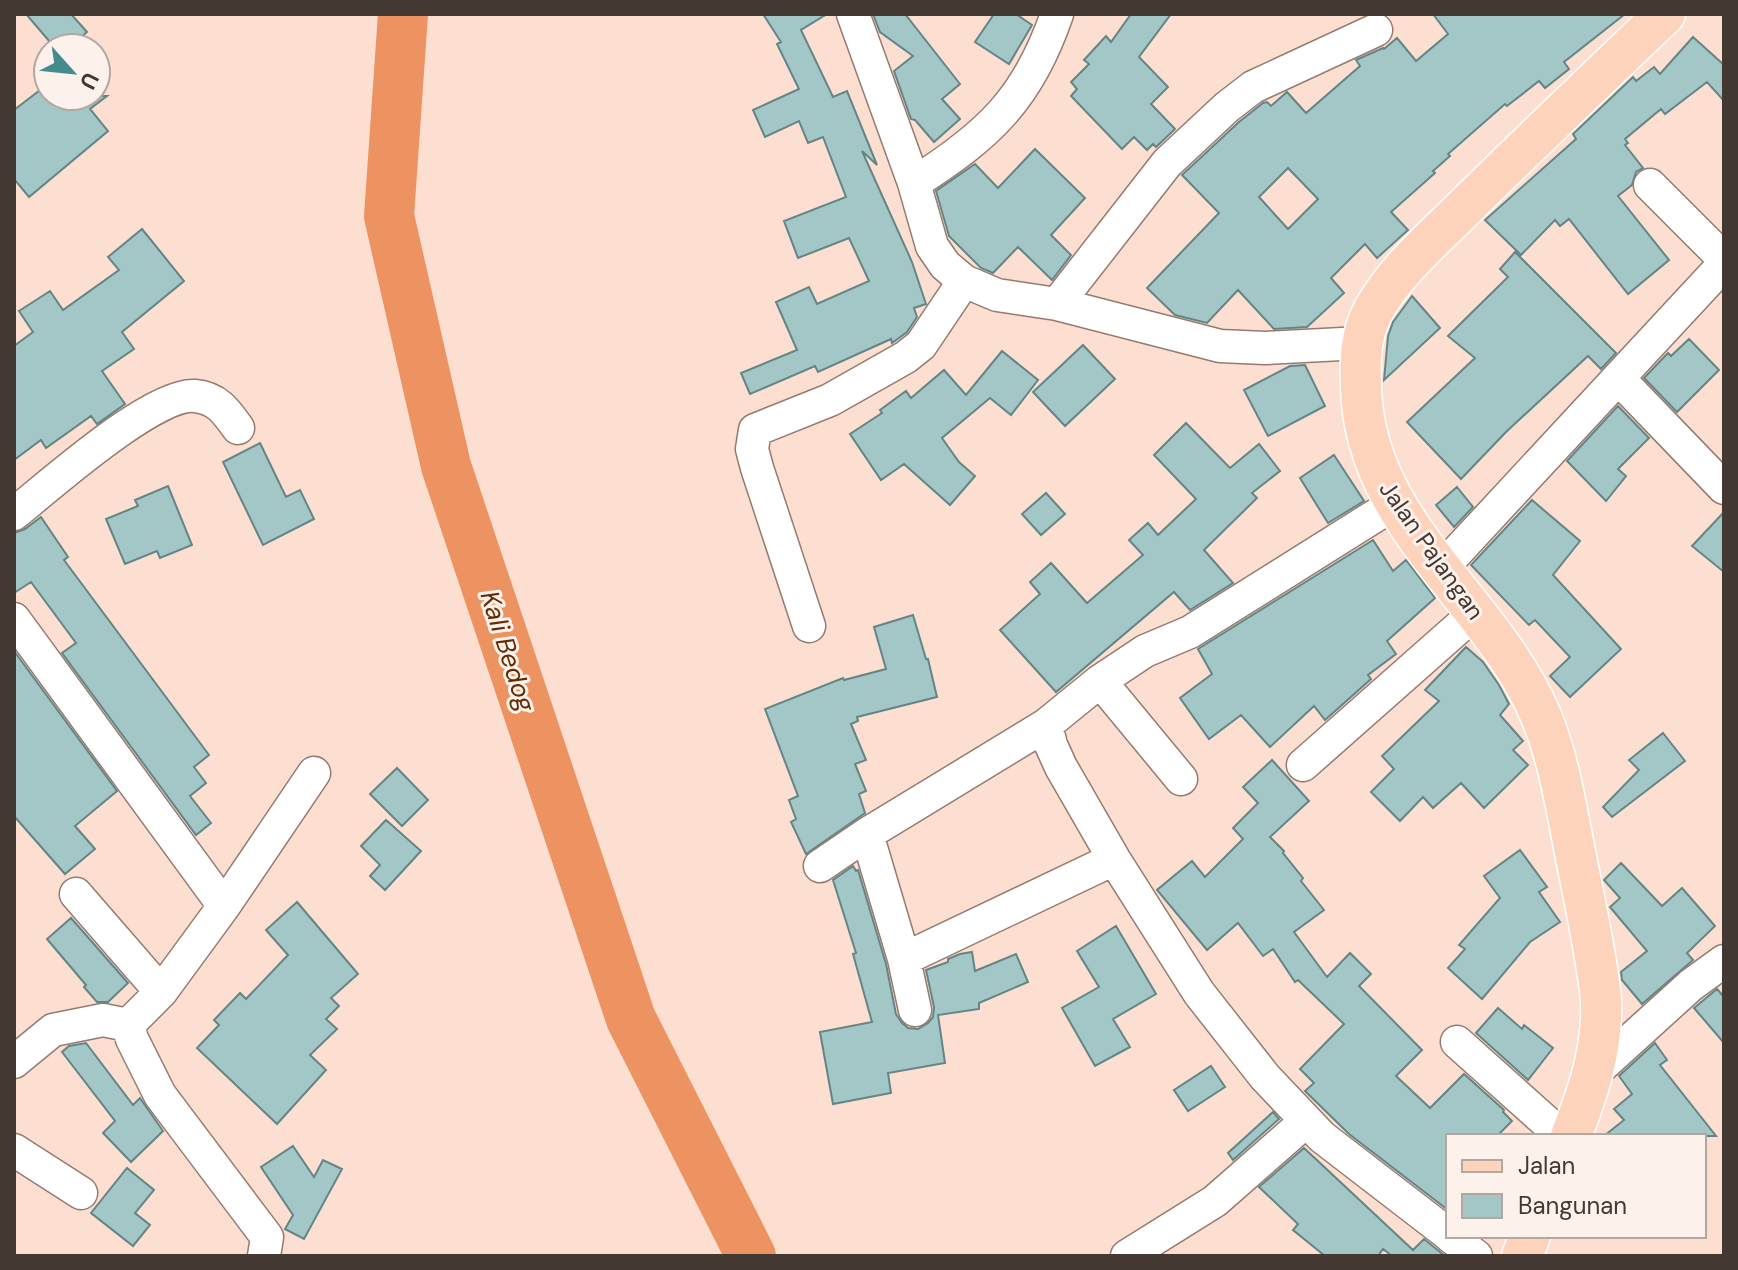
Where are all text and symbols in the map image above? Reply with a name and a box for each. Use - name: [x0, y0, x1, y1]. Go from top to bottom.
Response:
- north arrow: [32, 32, 112, 112]
- text: U: [73, 68, 106, 94]
- street label: Jalan Pajangan: [1373, 474, 1491, 626]
- water label: Kali Bedog: [473, 586, 544, 716]
- legend: [1446, 1134, 1706, 1238]
- text: Jalan: [1518, 1150, 1575, 1181]
- text: Bangunan: [1518, 1190, 1627, 1221]

